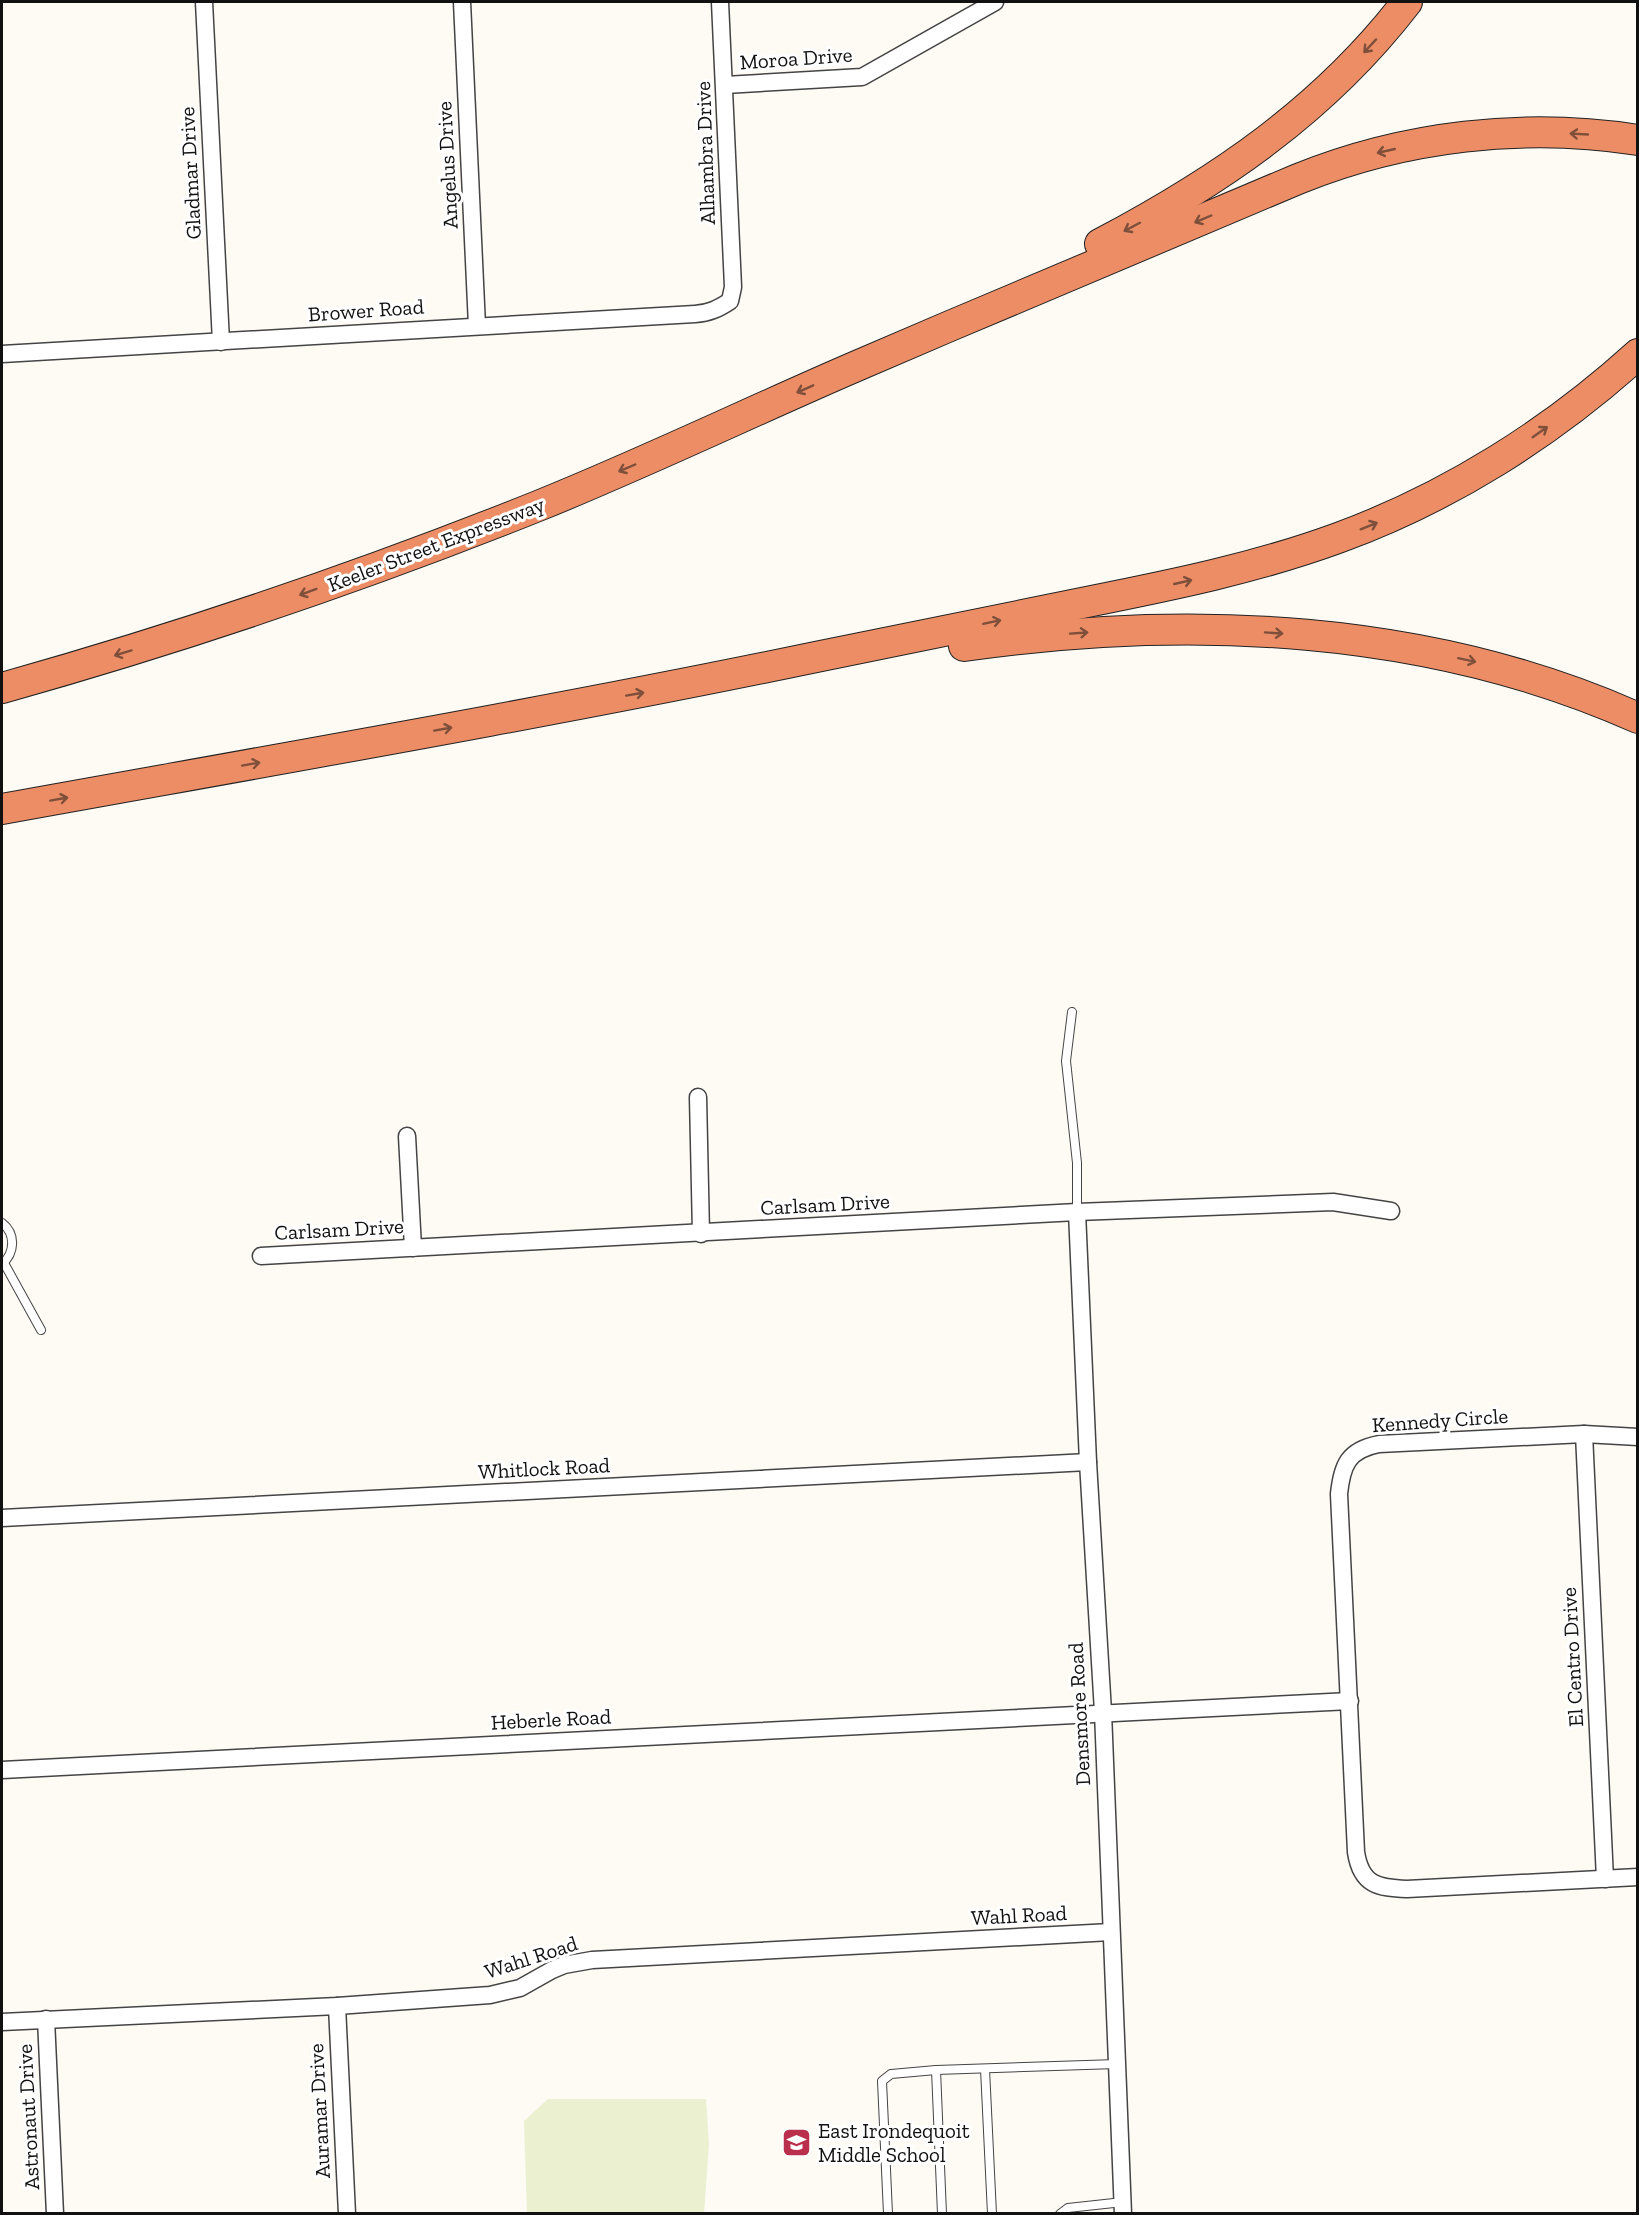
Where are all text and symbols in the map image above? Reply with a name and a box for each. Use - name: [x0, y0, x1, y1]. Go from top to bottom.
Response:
- one-way arrow: [1363, 39, 1377, 54]
- street label: Moroa Drive: [739, 42, 853, 74]
- street label: Alhambra Drive: [690, 81, 720, 225]
- street label: Angelus Drive: [431, 100, 463, 229]
- street label: Gladmar Drive: [174, 106, 206, 240]
- one-way arrow: [1570, 128, 1590, 139]
- one-way arrow: [1377, 145, 1396, 157]
- one-way arrow: [1195, 214, 1213, 225]
- one-way arrow: [1124, 221, 1141, 233]
- street label: Brower Road: [307, 293, 425, 327]
- one-way arrow: [796, 384, 814, 395]
- one-way arrow: [1531, 426, 1547, 438]
- one-way arrow: [618, 463, 636, 474]
- street label: Keeler Street Expressway: [324, 491, 548, 597]
- one-way arrow: [1359, 520, 1378, 531]
- one-way arrow: [1173, 576, 1192, 588]
- one-way arrow: [299, 588, 318, 599]
- one-way arrow: [982, 615, 1001, 627]
- one-way arrow: [1068, 628, 1088, 639]
- one-way arrow: [1263, 628, 1283, 639]
- one-way arrow: [114, 648, 133, 659]
- one-way arrow: [1456, 655, 1476, 666]
- one-way arrow: [624, 688, 644, 699]
- one-way arrow: [432, 723, 452, 734]
- one-way arrow: [241, 758, 260, 769]
- one-way arrow: [49, 793, 68, 804]
- street label: Carlsam Drive: [760, 1188, 891, 1220]
- street label: Carlsam Drive: [274, 1213, 405, 1245]
- street label: Kennedy Circle: [1371, 1403, 1509, 1437]
- street label: Whitlock Road: [477, 1452, 611, 1484]
- street label: El Centro Drive: [1556, 1586, 1588, 1727]
- street label: Densmore Road: [1063, 1641, 1095, 1786]
- street label: Heberle Road: [490, 1703, 612, 1735]
- street label: Wahl Road: [970, 1900, 1068, 1930]
- street label: Wahl Road: [481, 1930, 581, 1984]
- street label: Astronaut Drive: [12, 2043, 44, 2191]
- street label: Auramar Drive: [303, 2043, 335, 2179]
- place label: East Irondequoit Middle School: [818, 2118, 970, 2167]
- school or university icon: East Irondequoit Middle School: [781, 2126, 813, 2158]

